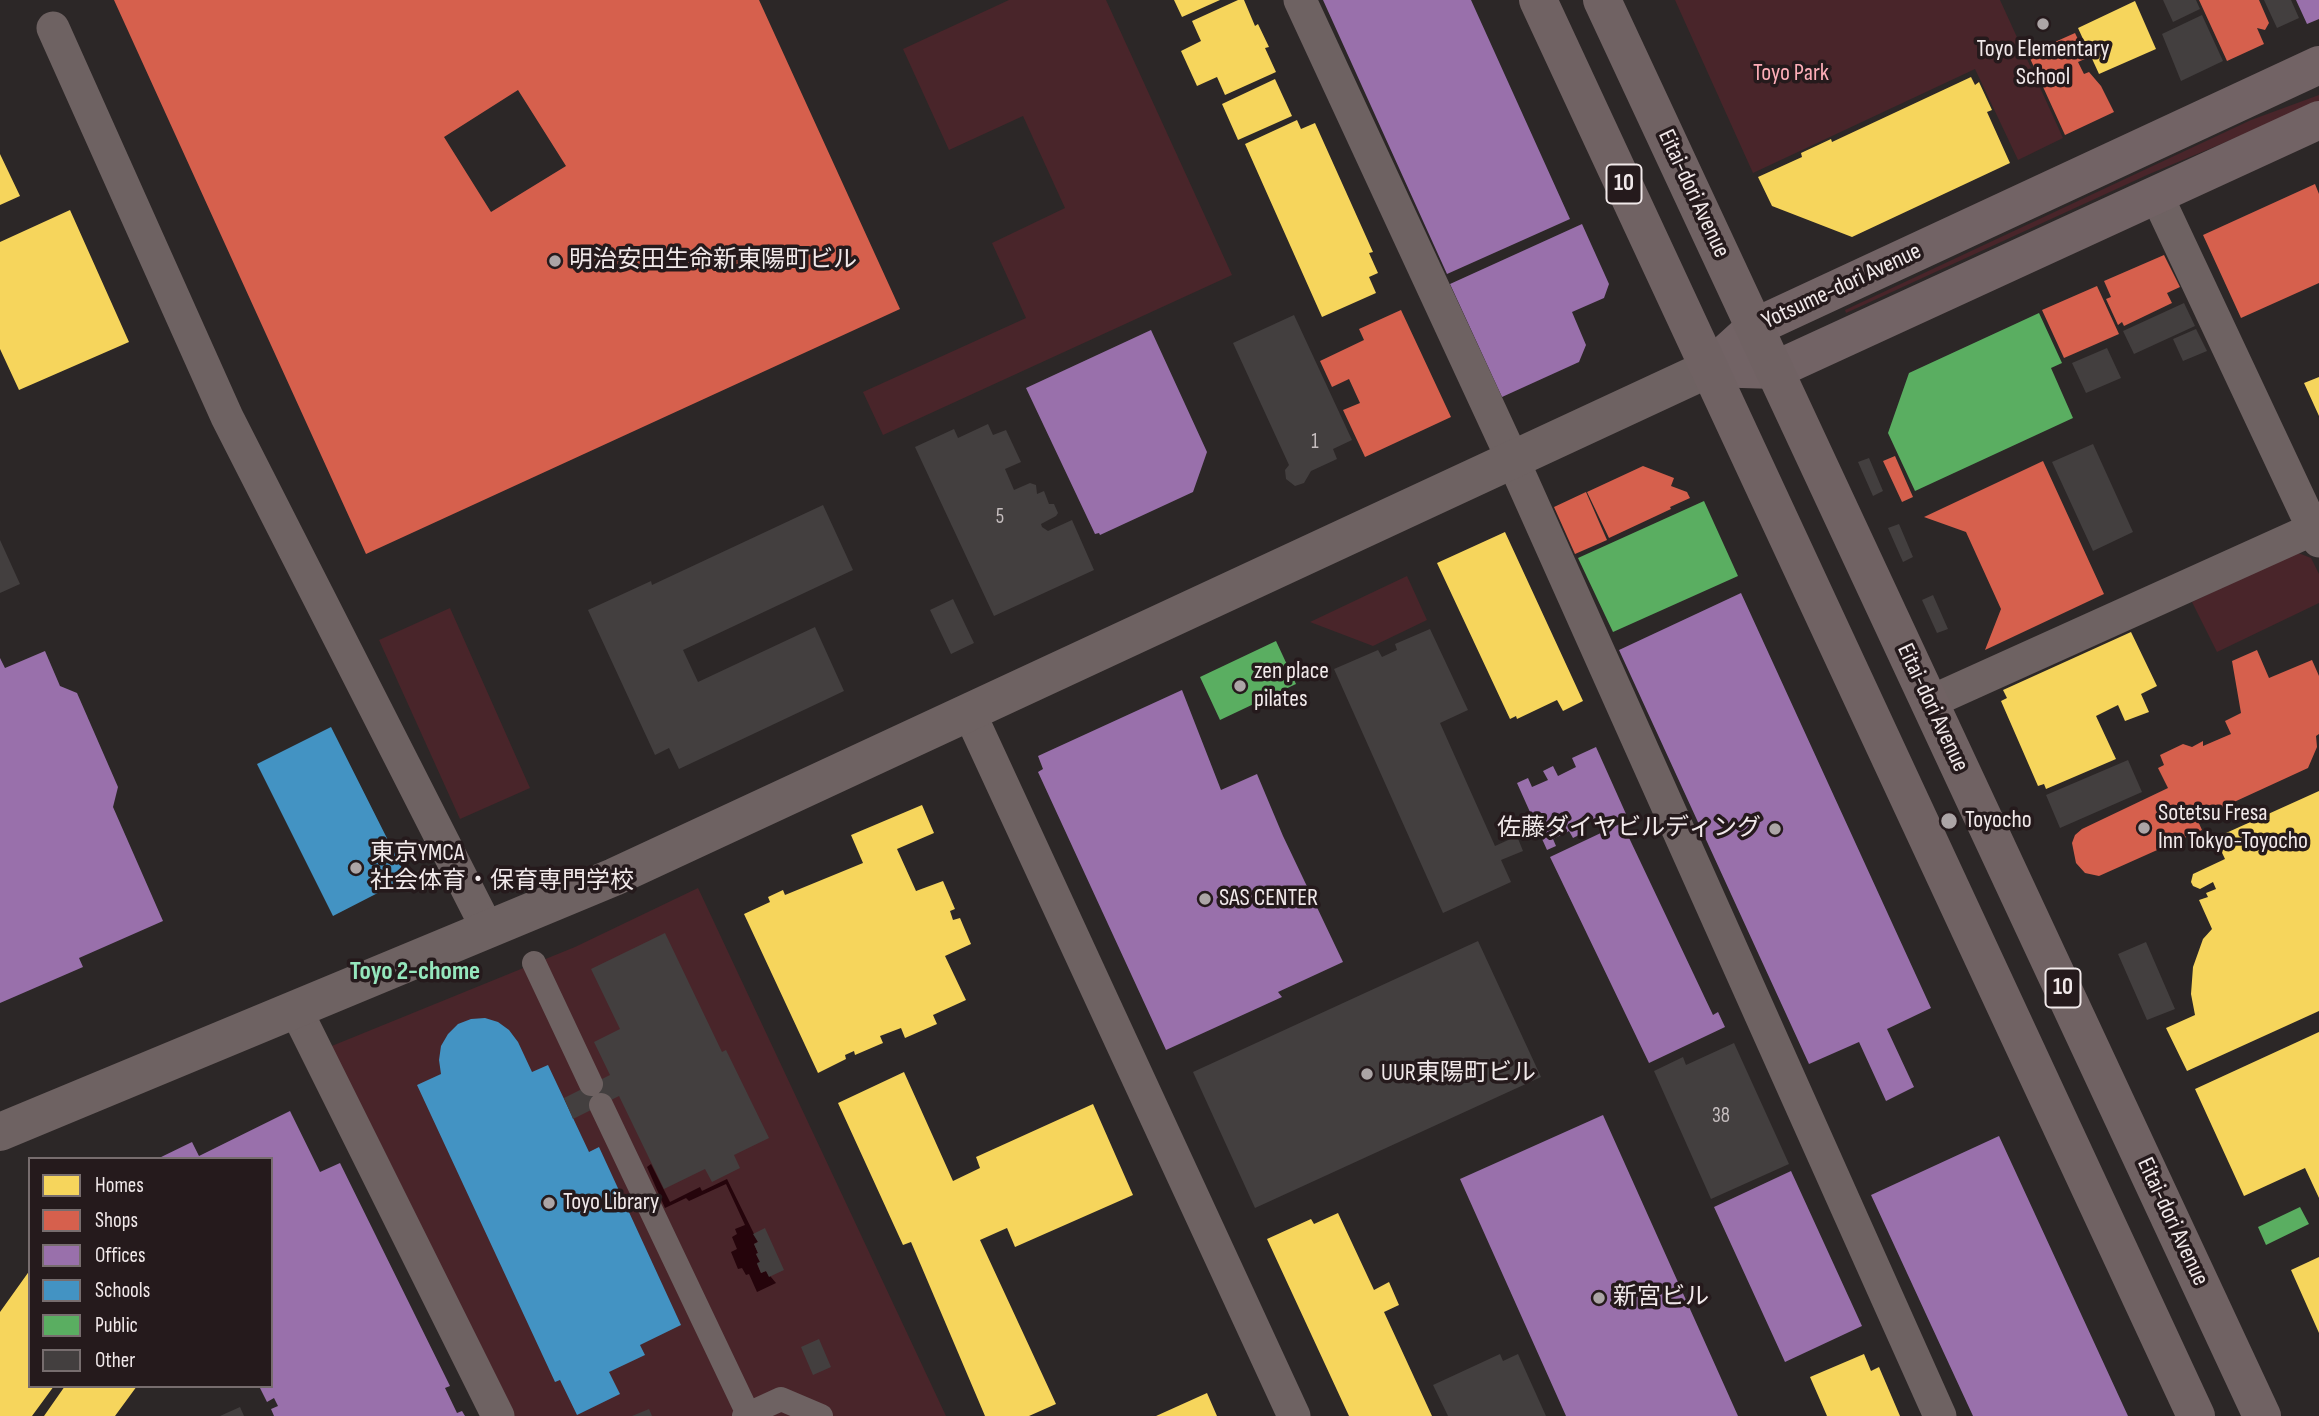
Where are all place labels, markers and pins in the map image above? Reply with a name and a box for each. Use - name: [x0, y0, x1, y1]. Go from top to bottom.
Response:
- marker: Toyo Elementary School: [2035, 16, 2051, 32]
- place label: Toyo Elementary School: [1976, 36, 2110, 92]
- place label: 明治安田生命新東陽町ビル: [569, 247, 857, 275]
- marker: 明治安田生命新東陽町ビル: [547, 253, 563, 269]
- place label: zen place pilates: [1254, 658, 1329, 714]
- marker: zen place pilates: [1232, 678, 1248, 694]
- place label: Sotetsu Fresa Inn Tokyo-Toyocho: [2158, 800, 2308, 856]
- place label: Toyocho: [1965, 807, 2032, 835]
- marker: Toyocho: [1939, 811, 1959, 831]
- place label: 佐藤ダイヤビルディング: [1497, 815, 1761, 843]
- marker: Sotetsu Fresa Inn Tokyo-Toyocho: [2136, 820, 2152, 836]
- marker: 佐藤ダイヤビルディング: [1767, 821, 1783, 837]
- place label: 東京YMCA 社会体育・保育専門学校: [370, 840, 634, 896]
- marker: 東京YMCA 社会体育・保育専門学校: [348, 860, 364, 876]
- place label: SAS CENTER: [1219, 885, 1318, 913]
- marker: SAS CENTER: [1197, 891, 1213, 907]
- place label: UUR東陽町ビル: [1381, 1060, 1536, 1088]
- marker: UUR東陽町ビル: [1359, 1066, 1375, 1082]
- place label: Toyo Library: [563, 1189, 659, 1217]
- marker: Toyo Library: [541, 1195, 557, 1211]
- place label: 新宮ビル: [1613, 1284, 1709, 1312]
- marker: 新宮ビル: [1591, 1290, 1607, 1306]

